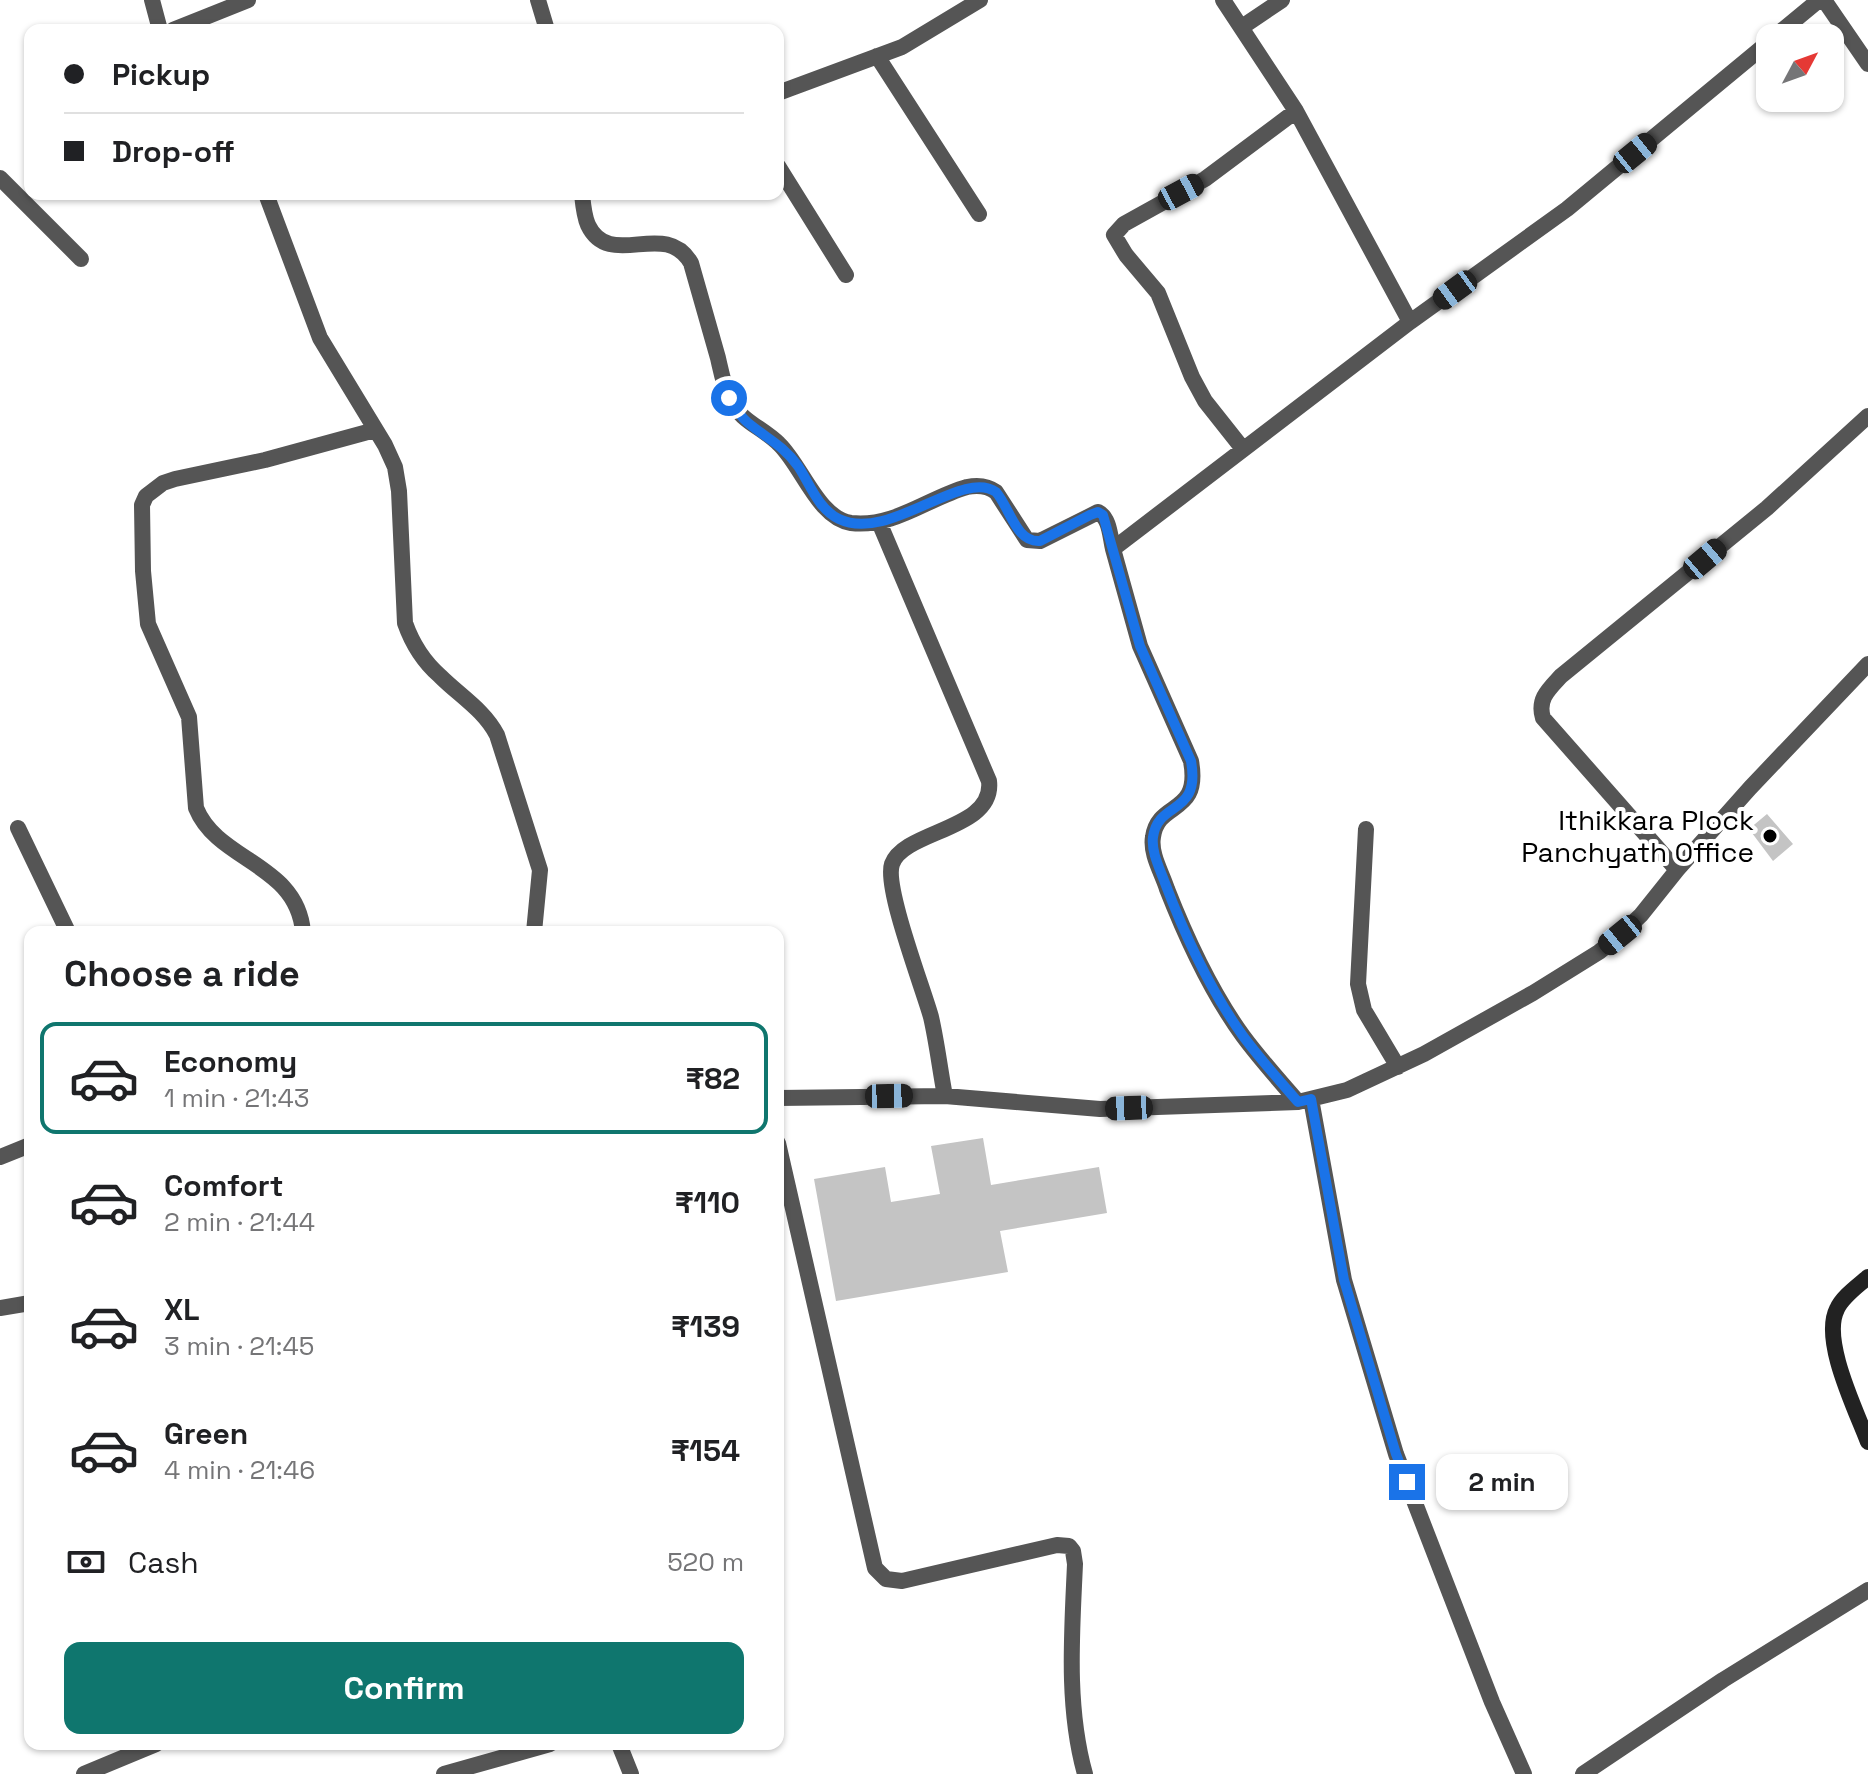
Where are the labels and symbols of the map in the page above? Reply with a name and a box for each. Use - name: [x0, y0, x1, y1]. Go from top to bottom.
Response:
- north arrow: [1756, 24, 1844, 112]
- car: [1609, 129, 1661, 177]
- car: [1154, 170, 1208, 214]
- car: [1429, 266, 1481, 314]
- route start: [711, 380, 747, 416]
- car: [1679, 534, 1731, 584]
- place label: Ithikkara Plock Panchyath Office: [1521, 802, 1754, 870]
- marker: Ithikkara Plock Panchyath Office: [1761, 827, 1779, 845]
- car: [1594, 911, 1646, 959]
- car: [865, 1084, 913, 1108]
- car: [1105, 1095, 1153, 1121]
- callout: 2 min: [1435, 1454, 1567, 1510]
- route end: [1389, 1464, 1425, 1500]

